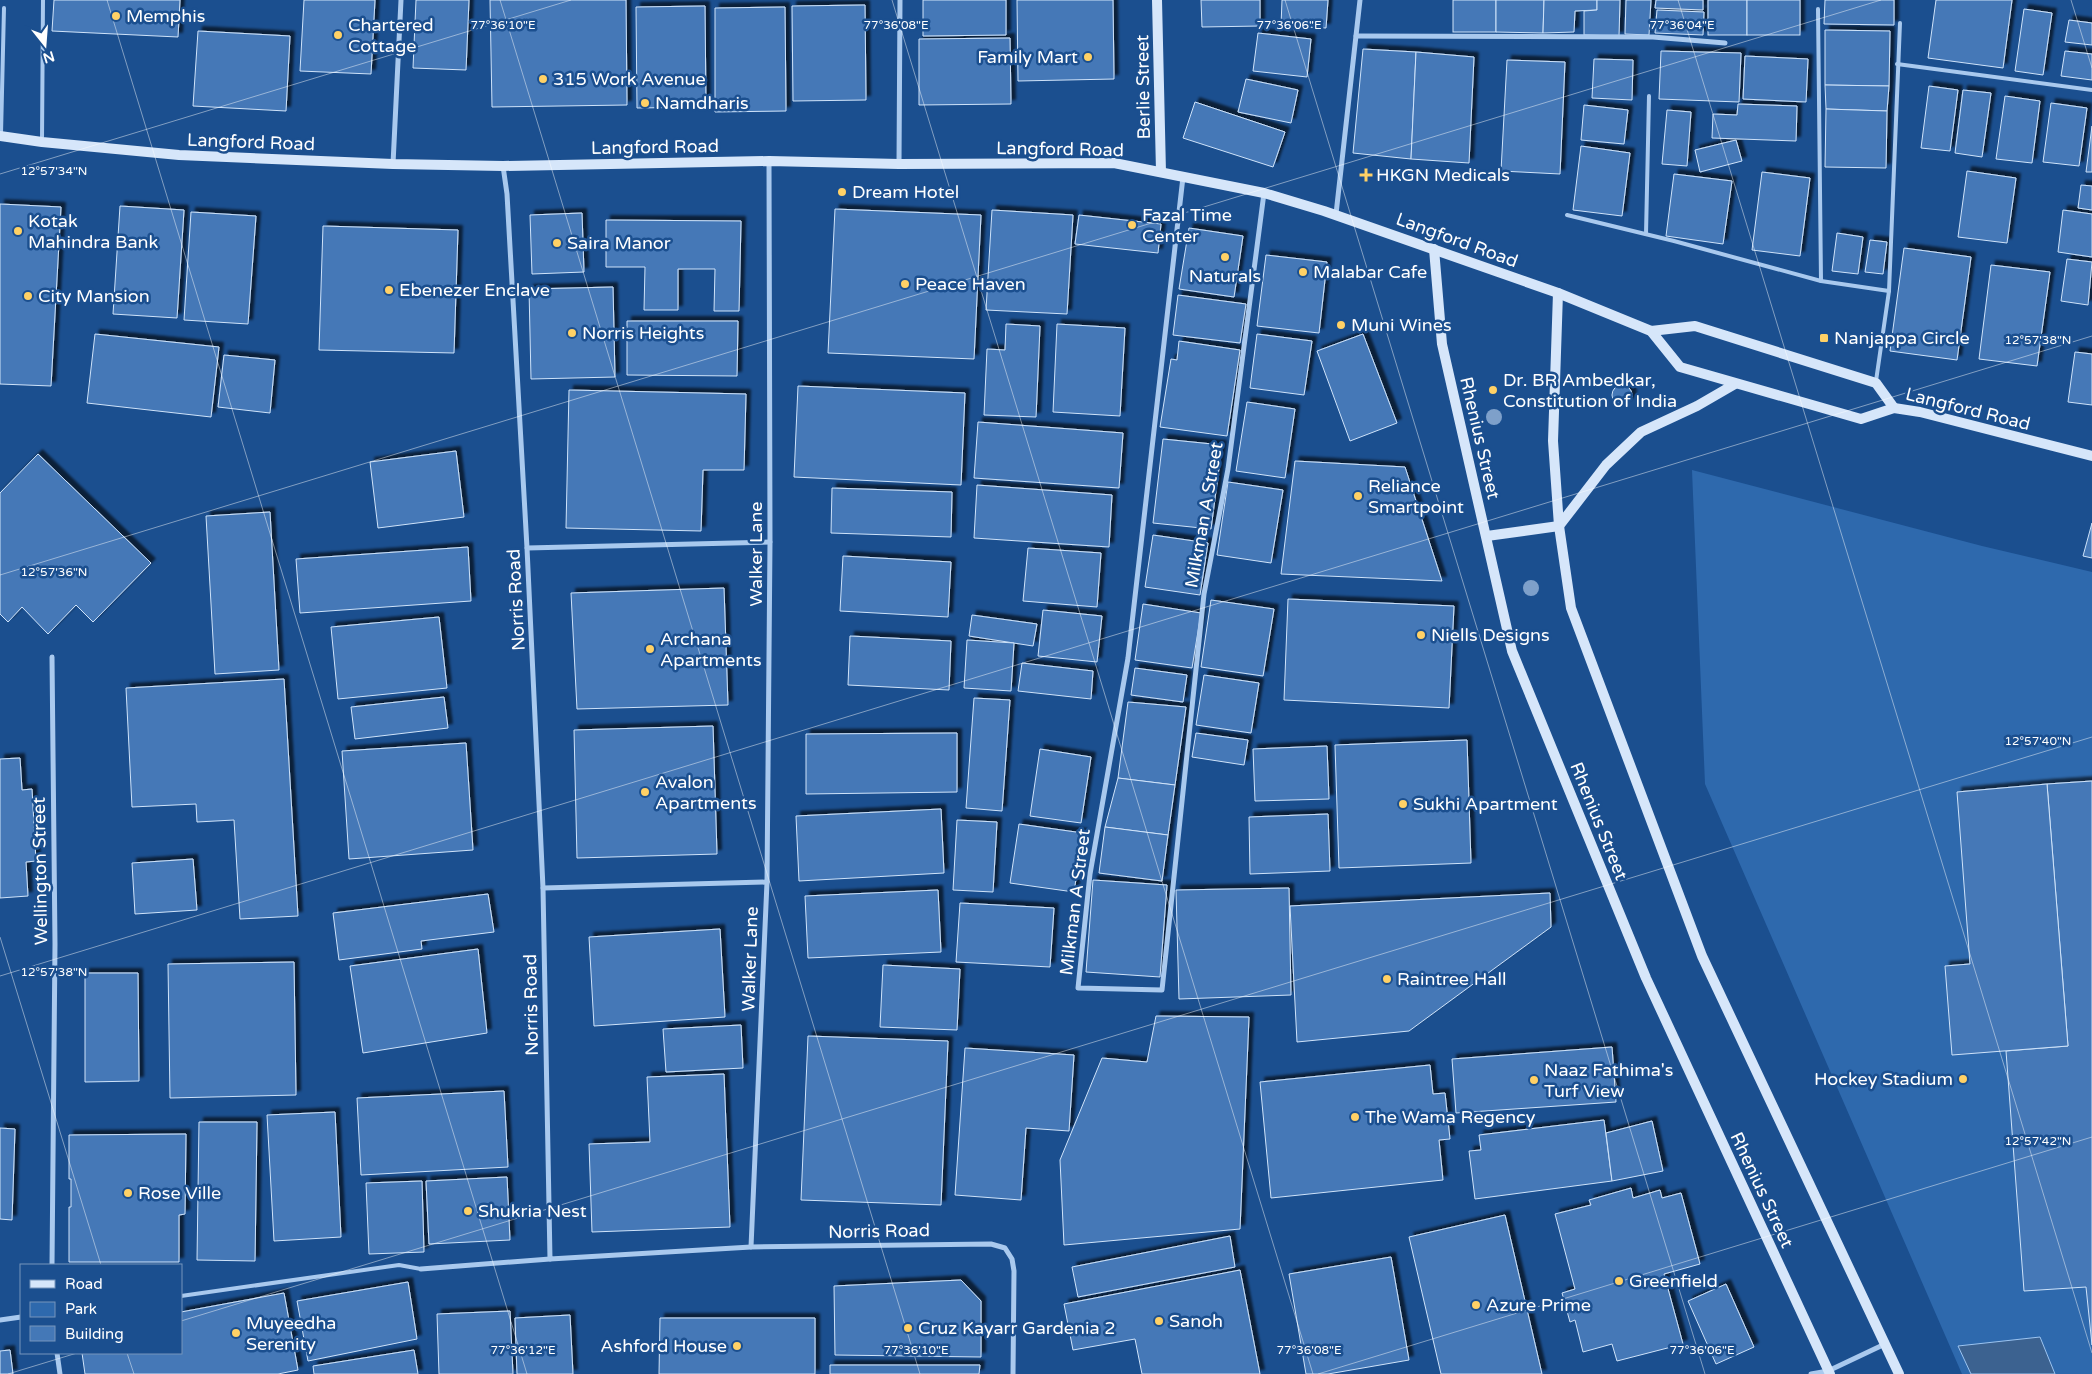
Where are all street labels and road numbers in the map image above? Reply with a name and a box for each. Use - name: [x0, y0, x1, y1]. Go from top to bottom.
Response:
- street label: Berlie Street: [1131, 34, 1155, 140]
- street label: Langford Road: [187, 129, 315, 155]
- street label: Langford Road: [591, 135, 719, 159]
- street label: Langford Road: [996, 137, 1124, 161]
- street label: Langford Road: [1393, 208, 1521, 272]
- street label: Rhenius Street: [1455, 375, 1505, 502]
- street label: Langford Road: [1903, 383, 2033, 435]
- street label: Milkman A Street: [1180, 440, 1228, 590]
- street label: Walker Lane: [745, 501, 767, 607]
- street label: Norris Road: [502, 549, 530, 651]
- street label: Rhenius Street: [1565, 759, 1633, 883]
- street label: Wellington Street: [28, 797, 52, 945]
- street label: Milkman A Street: [1055, 827, 1095, 977]
- street label: Walker Lane: [737, 906, 763, 1012]
- street label: Norris Road: [519, 954, 543, 1056]
- street label: Rhenius Street: [1726, 1129, 1798, 1251]
- street label: Norris Road: [828, 1219, 930, 1243]

